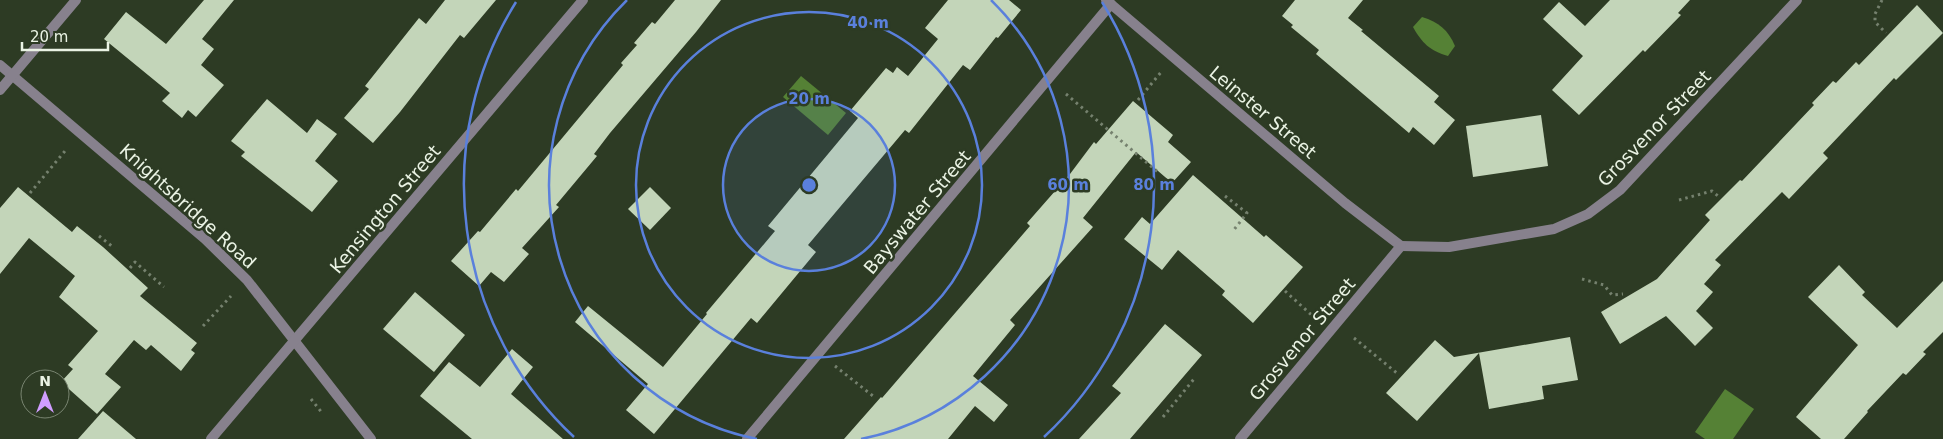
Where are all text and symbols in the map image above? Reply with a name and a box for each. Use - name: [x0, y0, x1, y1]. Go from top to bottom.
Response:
- text: 40 m: [847, 14, 889, 32]
- scale bar: [22, 20, 109, 52]
- text: 20 m: [30, 28, 68, 46]
- street label: Leinster Street: [1205, 61, 1321, 163]
- street label: Grosvenor Street: [1593, 66, 1715, 190]
- text: 20 m: [788, 90, 830, 108]
- street label: Knightsbridge Road: [116, 139, 260, 273]
- street label: Kensington Street: [325, 141, 445, 277]
- street label: Bayswater Street: [859, 146, 975, 278]
- centre of rings: [800, 176, 818, 194]
- text: 60 m: [1047, 176, 1089, 194]
- text: 80 m: [1133, 176, 1175, 194]
- street label: Grosvenor Street: [1245, 274, 1359, 404]
- north arrow: [20, 369, 70, 419]
- text: N: [39, 373, 51, 389]

